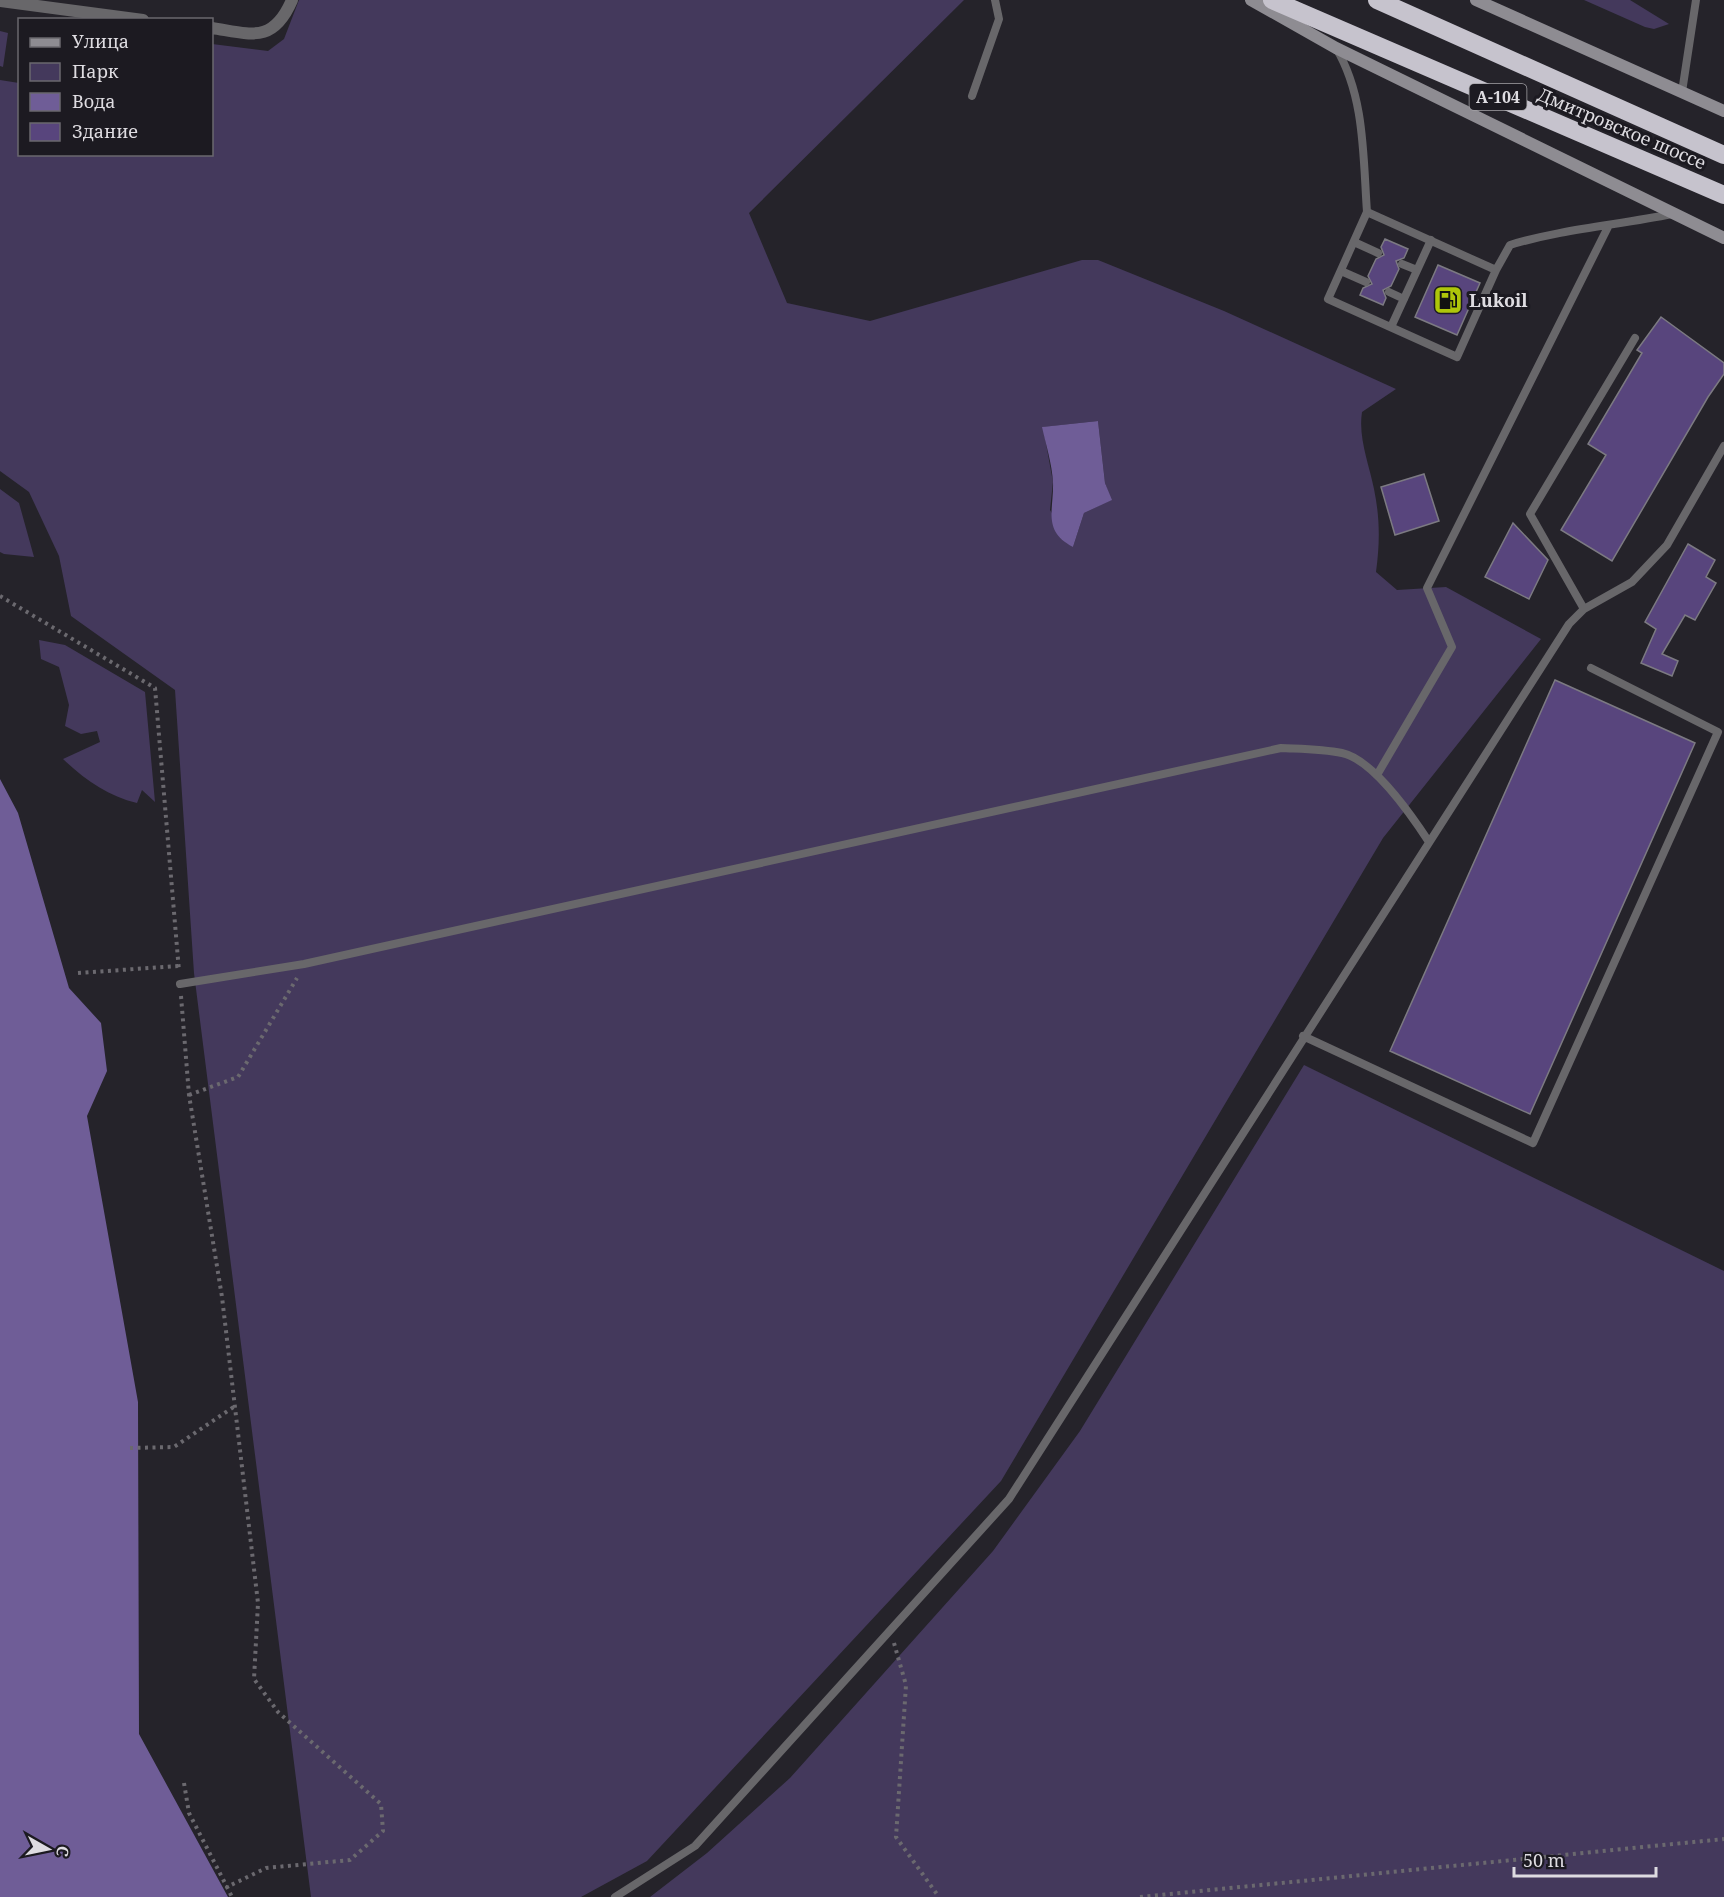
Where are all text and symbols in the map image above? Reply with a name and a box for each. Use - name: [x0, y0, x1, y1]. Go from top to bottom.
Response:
- legend: [18, 18, 213, 156]
- text: Улица: [72, 29, 129, 53]
- text: Парк: [72, 59, 119, 83]
- street label: Дмитровское шоссе: [1534, 82, 1710, 174]
- road number: А-104: [1470, 84, 1526, 110]
- text: Вода: [72, 89, 116, 113]
- text: Здание: [72, 119, 138, 143]
- fuel station icon: Lukoil: [1432, 284, 1464, 316]
- place label: Lukoil: [1469, 288, 1528, 312]
- north arrow: [18, 1819, 78, 1879]
- scale bar: [1514, 1840, 1656, 1878]
- text: С: [51, 1844, 75, 1858]
- text: 50 m: [1523, 1848, 1565, 1872]

